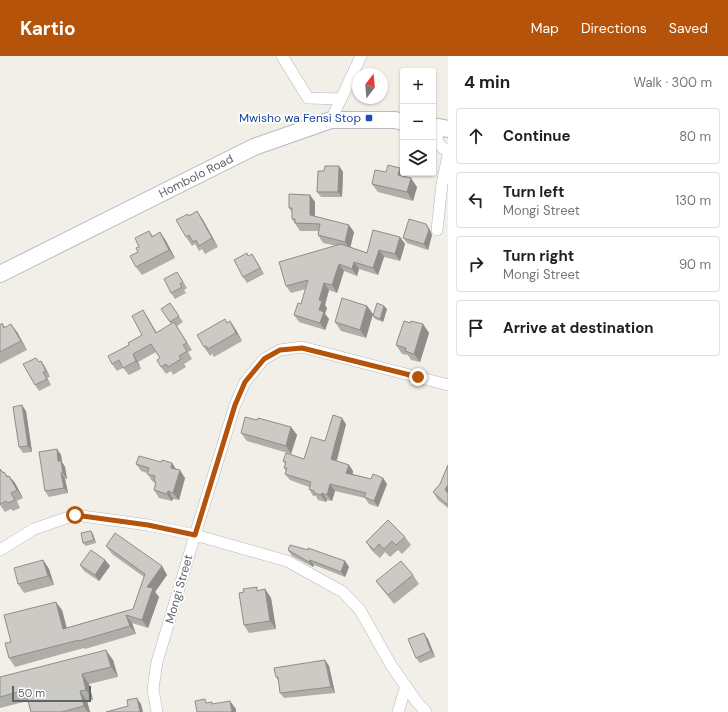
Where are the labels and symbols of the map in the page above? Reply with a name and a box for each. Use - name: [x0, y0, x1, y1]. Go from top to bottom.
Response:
- north arrow: [352, 68, 388, 104]
- place label: Mwisho wa Fensi Stop: [239, 110, 361, 126]
- marker: Mwisho wa Fensi Stop: [364, 113, 374, 123]
- street label: Hombolo Road: [156, 151, 236, 201]
- route end: [409, 368, 427, 386]
- route start: [66, 506, 84, 524]
- street label: Mongi Street: [162, 552, 197, 625]
- scale bar: [12, 684, 91, 703]

